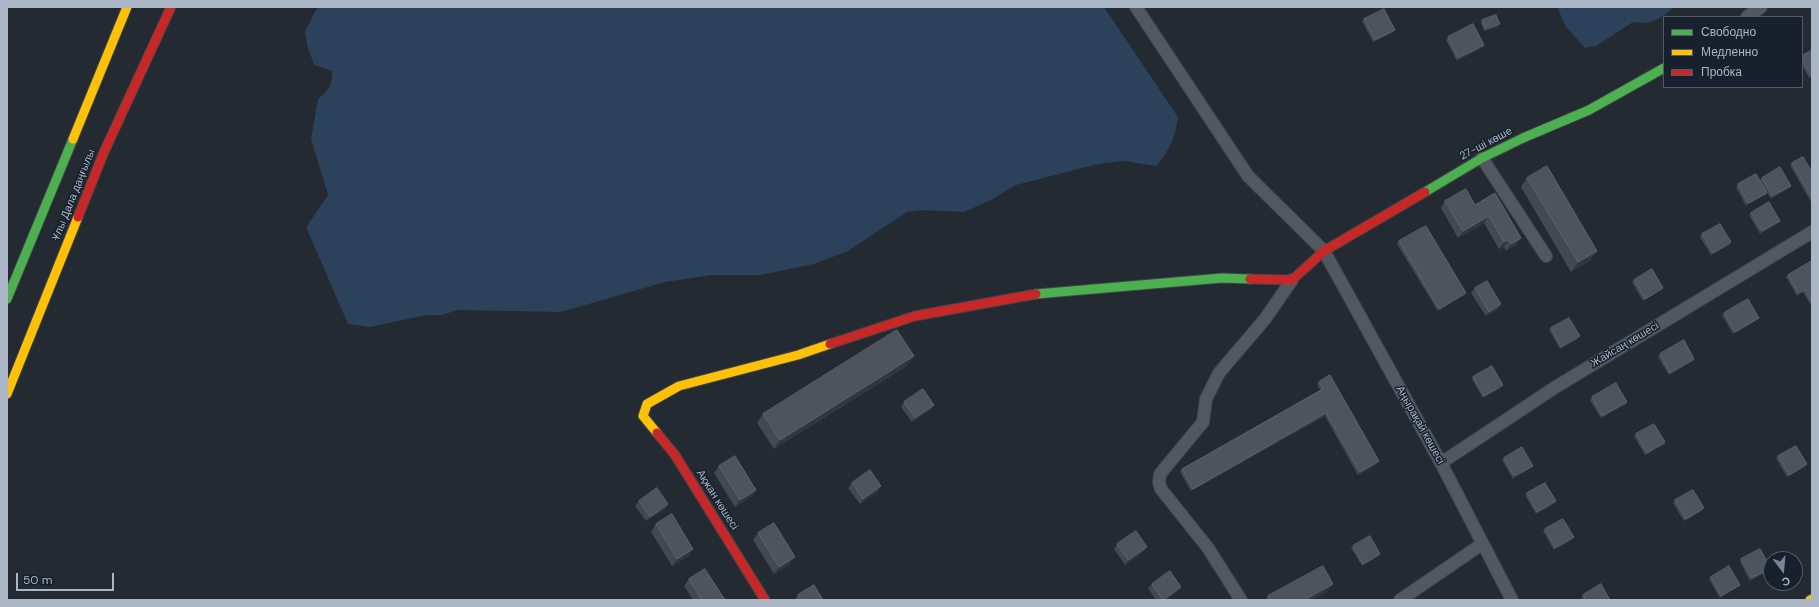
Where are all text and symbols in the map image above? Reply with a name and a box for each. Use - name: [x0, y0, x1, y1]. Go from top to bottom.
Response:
- legend: [1663, 16, 1803, 88]
- text: Свободно: [1701, 24, 1756, 40]
- text: Медленно: [1701, 44, 1758, 60]
- text: Пробка: [1701, 64, 1742, 80]
- street label: 27-ші көше: [1457, 125, 1515, 163]
- street label: Ұлы Дала даңғылы: [50, 147, 98, 243]
- street label: Жайсаң көшесі: [1589, 320, 1661, 370]
- street label: Аңырақай көшесі: [1393, 384, 1447, 466]
- street label: Ақжан көшесі: [693, 467, 741, 533]
- north arrow: [1763, 551, 1803, 591]
- scale bar: [18, 565, 116, 591]
- text: 50 m: [23, 572, 52, 588]
- text: С: [1780, 574, 1792, 589]

